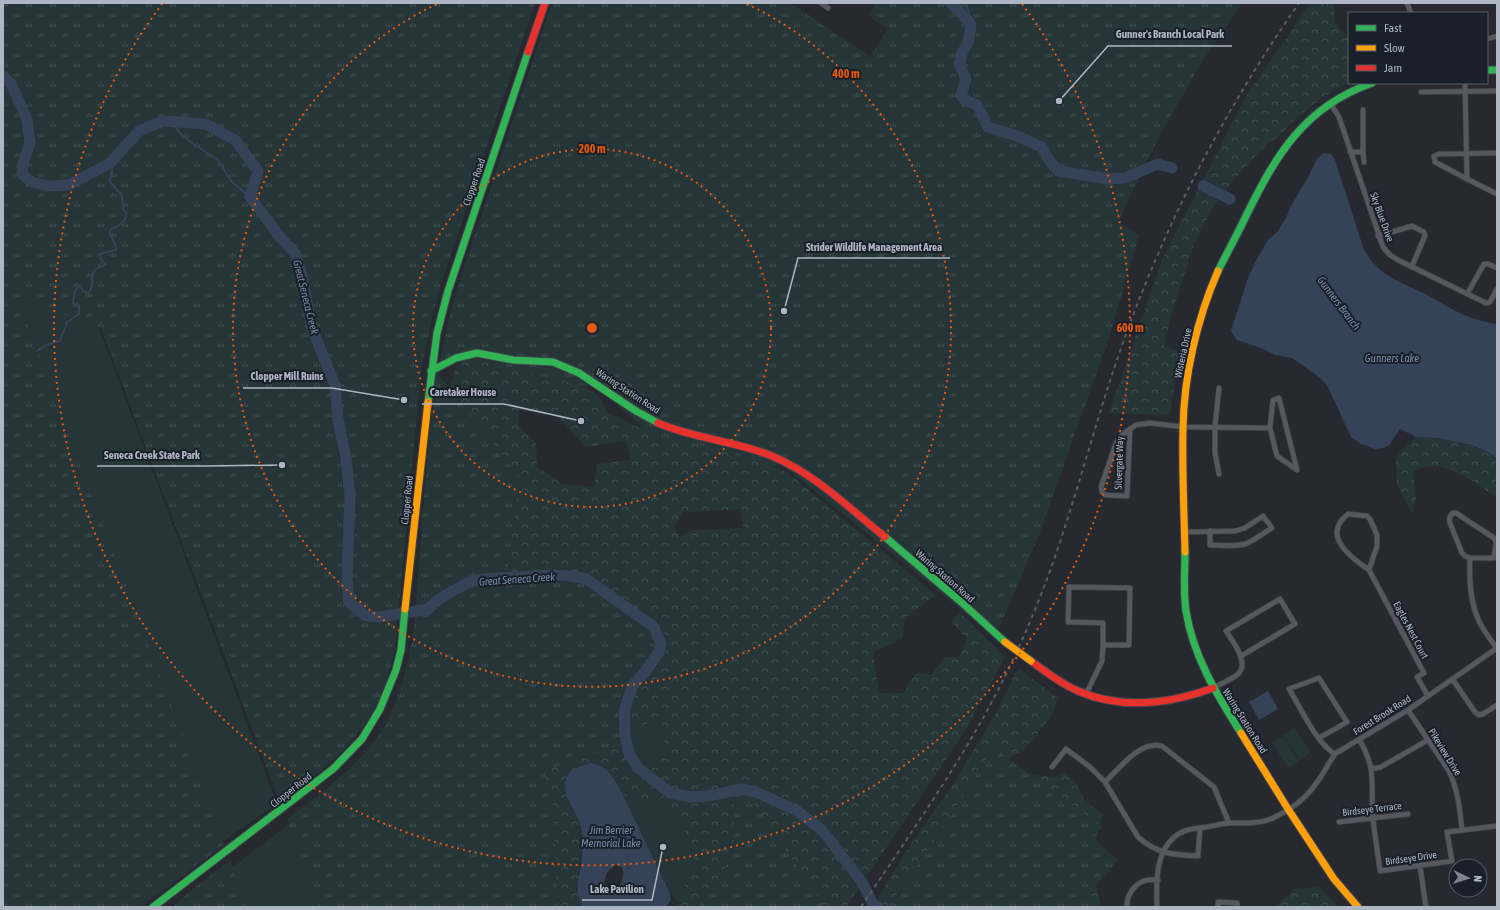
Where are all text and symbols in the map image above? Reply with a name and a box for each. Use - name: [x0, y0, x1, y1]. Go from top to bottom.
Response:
- legend: [1348, 12, 1488, 84]
- text: Fast: [1384, 21, 1402, 35]
- callout: Gunner's Branch Local Park: [1108, 23, 1232, 46]
- text: Gunner's Branch Local Park: [1116, 28, 1224, 40]
- text: Slow: [1384, 41, 1405, 55]
- text: Jam: [1384, 61, 1402, 75]
- text: 400 m: [831, 67, 860, 81]
- text: 200 m: [578, 142, 606, 156]
- street label: Clopper Road: [461, 157, 487, 207]
- street label: Sky Blue Drive: [1368, 191, 1396, 244]
- callout: Strider Wildlife Management Area: [798, 235, 950, 258]
- text: Strider Wildlife Management Area: [806, 241, 942, 253]
- water label: Great Seneca Creek: [291, 259, 321, 336]
- water label: Gunners Branch: [1315, 274, 1363, 332]
- centre of rings: [585, 321, 599, 335]
- text: 600 m: [1116, 321, 1144, 335]
- street label: Wisteria Drive: [1172, 326, 1194, 379]
- water label: Gunners Lake: [1365, 352, 1419, 364]
- callout: Clopper Mill Ruins: [243, 365, 332, 388]
- street label: Waring Station Road: [594, 366, 662, 416]
- text: Clopper Mill Ruins: [251, 370, 324, 382]
- callout: Caretaker House: [422, 381, 504, 404]
- text: Caretaker House: [430, 386, 496, 398]
- street label: Silvergate Way: [1113, 436, 1125, 490]
- callout: Seneca Creek State Park: [97, 443, 208, 466]
- text: Seneca Creek State Park: [104, 449, 200, 461]
- street label: Clopper Road: [399, 475, 415, 525]
- street label: Waring Station Road: [913, 547, 977, 605]
- water label: Great Seneca Creek: [479, 570, 556, 588]
- street label: Eagles Nest Court: [1391, 600, 1431, 661]
- street label: Waring Station Road: [1221, 687, 1269, 756]
- street label: Forest Brook Road: [1351, 693, 1413, 737]
- street label: Pikeview Drive: [1426, 727, 1464, 778]
- street label: Clopper Road: [268, 770, 314, 809]
- street label: Birdseye Terrace: [1342, 800, 1403, 818]
- water label: Jim Berrier Memorial Lake: [581, 824, 641, 849]
- street label: Birdseye Drive: [1384, 849, 1438, 867]
- north arrow: [1448, 858, 1488, 898]
- text: N: [1472, 875, 1484, 882]
- callout: Lake Pavilion: [582, 877, 652, 900]
- text: Lake Pavilion: [590, 883, 644, 895]

